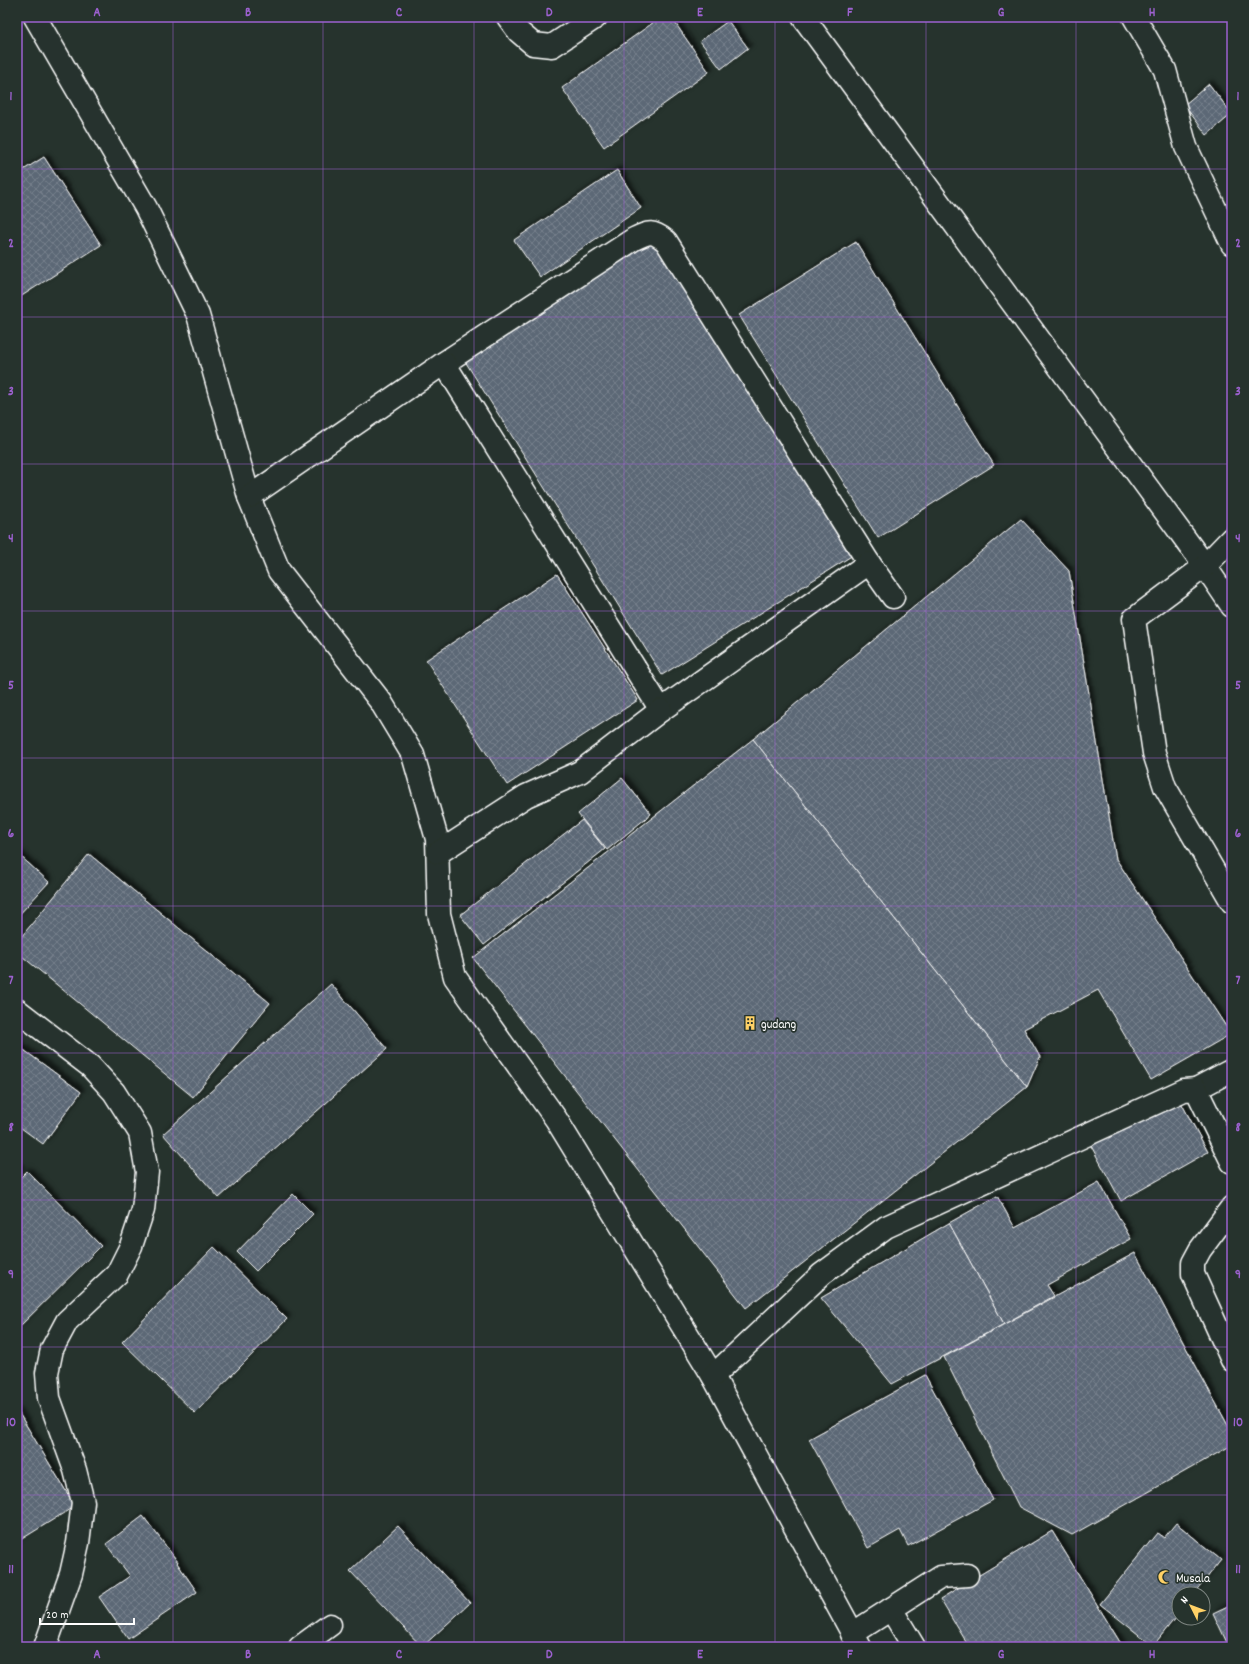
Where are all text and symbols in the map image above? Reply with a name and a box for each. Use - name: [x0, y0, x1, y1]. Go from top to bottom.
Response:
- text: A: [93, 4, 101, 23]
- text: B: [245, 4, 251, 23]
- text: C: [396, 4, 403, 23]
- text: D: [546, 4, 553, 23]
- text: E: [697, 4, 704, 23]
- text: F: [847, 4, 853, 23]
- text: G: [998, 4, 1005, 23]
- text: H: [1149, 4, 1156, 23]
- text: 1: [10, 88, 13, 107]
- text: 1: [1237, 88, 1240, 107]
- text: 2: [8, 235, 14, 254]
- text: 2: [1235, 235, 1241, 254]
- text: 3: [8, 383, 14, 402]
- text: 3: [1235, 383, 1241, 402]
- text: 4: [8, 530, 14, 549]
- text: 4: [1235, 530, 1241, 549]
- text: 5: [8, 677, 14, 696]
- text: 5: [1235, 677, 1241, 696]
- text: 6: [8, 825, 15, 844]
- text: 6: [1235, 825, 1242, 844]
- text: 7: [9, 972, 14, 991]
- text: 7: [1236, 972, 1241, 991]
- building icon: gudang: [742, 1015, 758, 1031]
- place label: gudang: [761, 1016, 796, 1035]
- text: 8: [8, 1119, 14, 1138]
- text: 8: [1235, 1119, 1241, 1138]
- text: 9: [8, 1266, 14, 1285]
- text: 9: [1235, 1266, 1241, 1285]
- text: 10: [6, 1414, 16, 1433]
- text: 10: [1233, 1414, 1243, 1433]
- text: 11: [8, 1561, 14, 1580]
- text: 11: [1235, 1561, 1241, 1580]
- mosque icon: Musala: [1157, 1569, 1173, 1585]
- place label: Musala: [1176, 1570, 1211, 1589]
- north arrow: [1171, 1586, 1211, 1626]
- text: N: [1177, 1593, 1193, 1608]
- scale bar: [40, 1600, 134, 1626]
- text: 20 m: [46, 1607, 69, 1624]
- text: A: [93, 1646, 101, 1664]
- text: B: [245, 1646, 251, 1664]
- text: C: [396, 1646, 403, 1664]
- text: D: [546, 1646, 553, 1664]
- text: E: [697, 1646, 704, 1664]
- text: F: [847, 1646, 853, 1664]
- text: G: [998, 1646, 1005, 1664]
- text: H: [1149, 1646, 1156, 1664]

